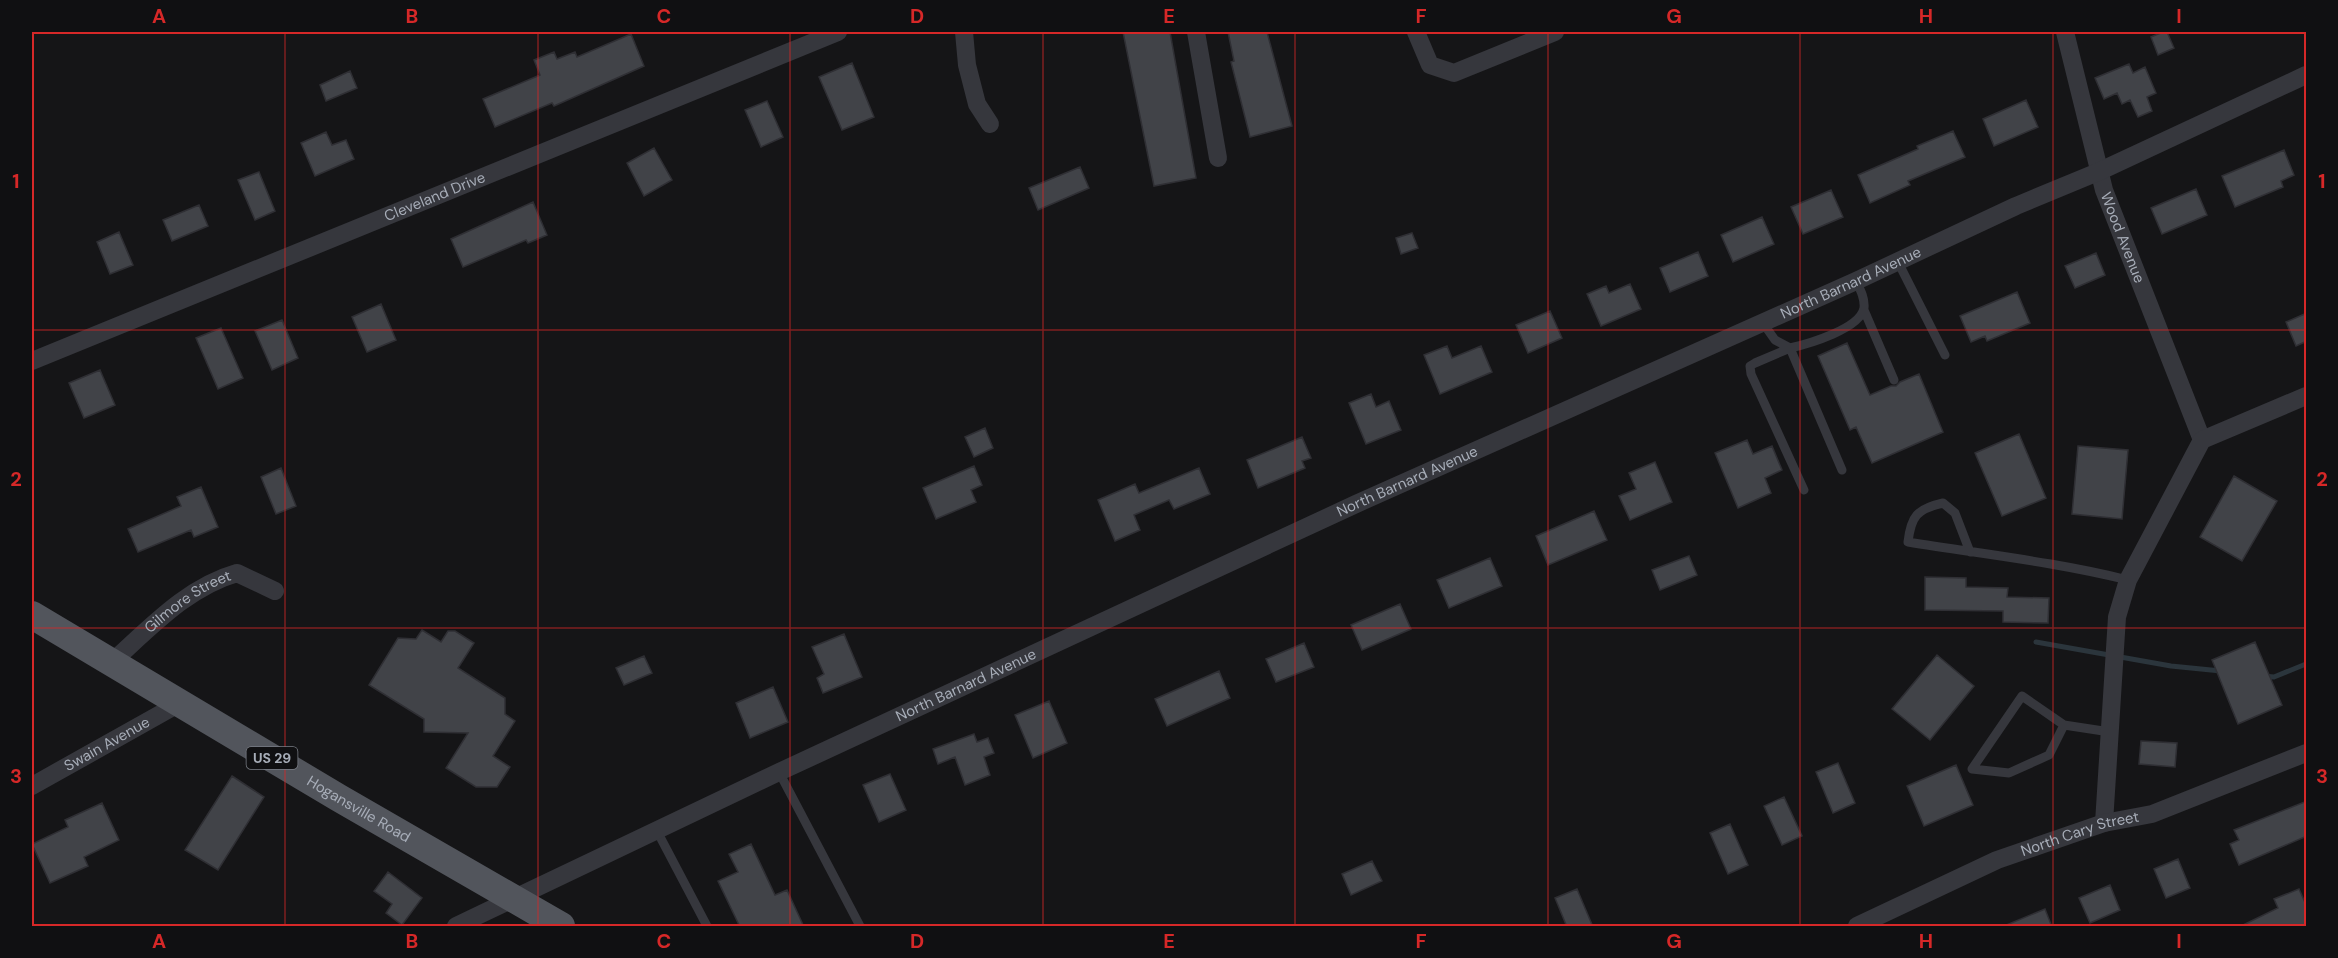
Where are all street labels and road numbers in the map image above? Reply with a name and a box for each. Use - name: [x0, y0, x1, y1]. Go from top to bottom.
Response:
- street label: Cleveland Drive: [381, 167, 488, 226]
- street label: Wood Avenue: [2096, 189, 2150, 286]
- street label: North Barnard Avenue: [1777, 242, 1924, 323]
- street label: North Barnard Avenue: [1333, 441, 1481, 522]
- street label: Gilmore Street: [140, 566, 234, 638]
- street label: North Barnard Avenue: [893, 644, 1039, 726]
- street label: Swain Avenue: [61, 712, 153, 776]
- road number: US 29: [246, 747, 298, 769]
- street label: Hogansville Road: [303, 771, 414, 847]
- street label: North Cary Street: [2018, 807, 2141, 861]

